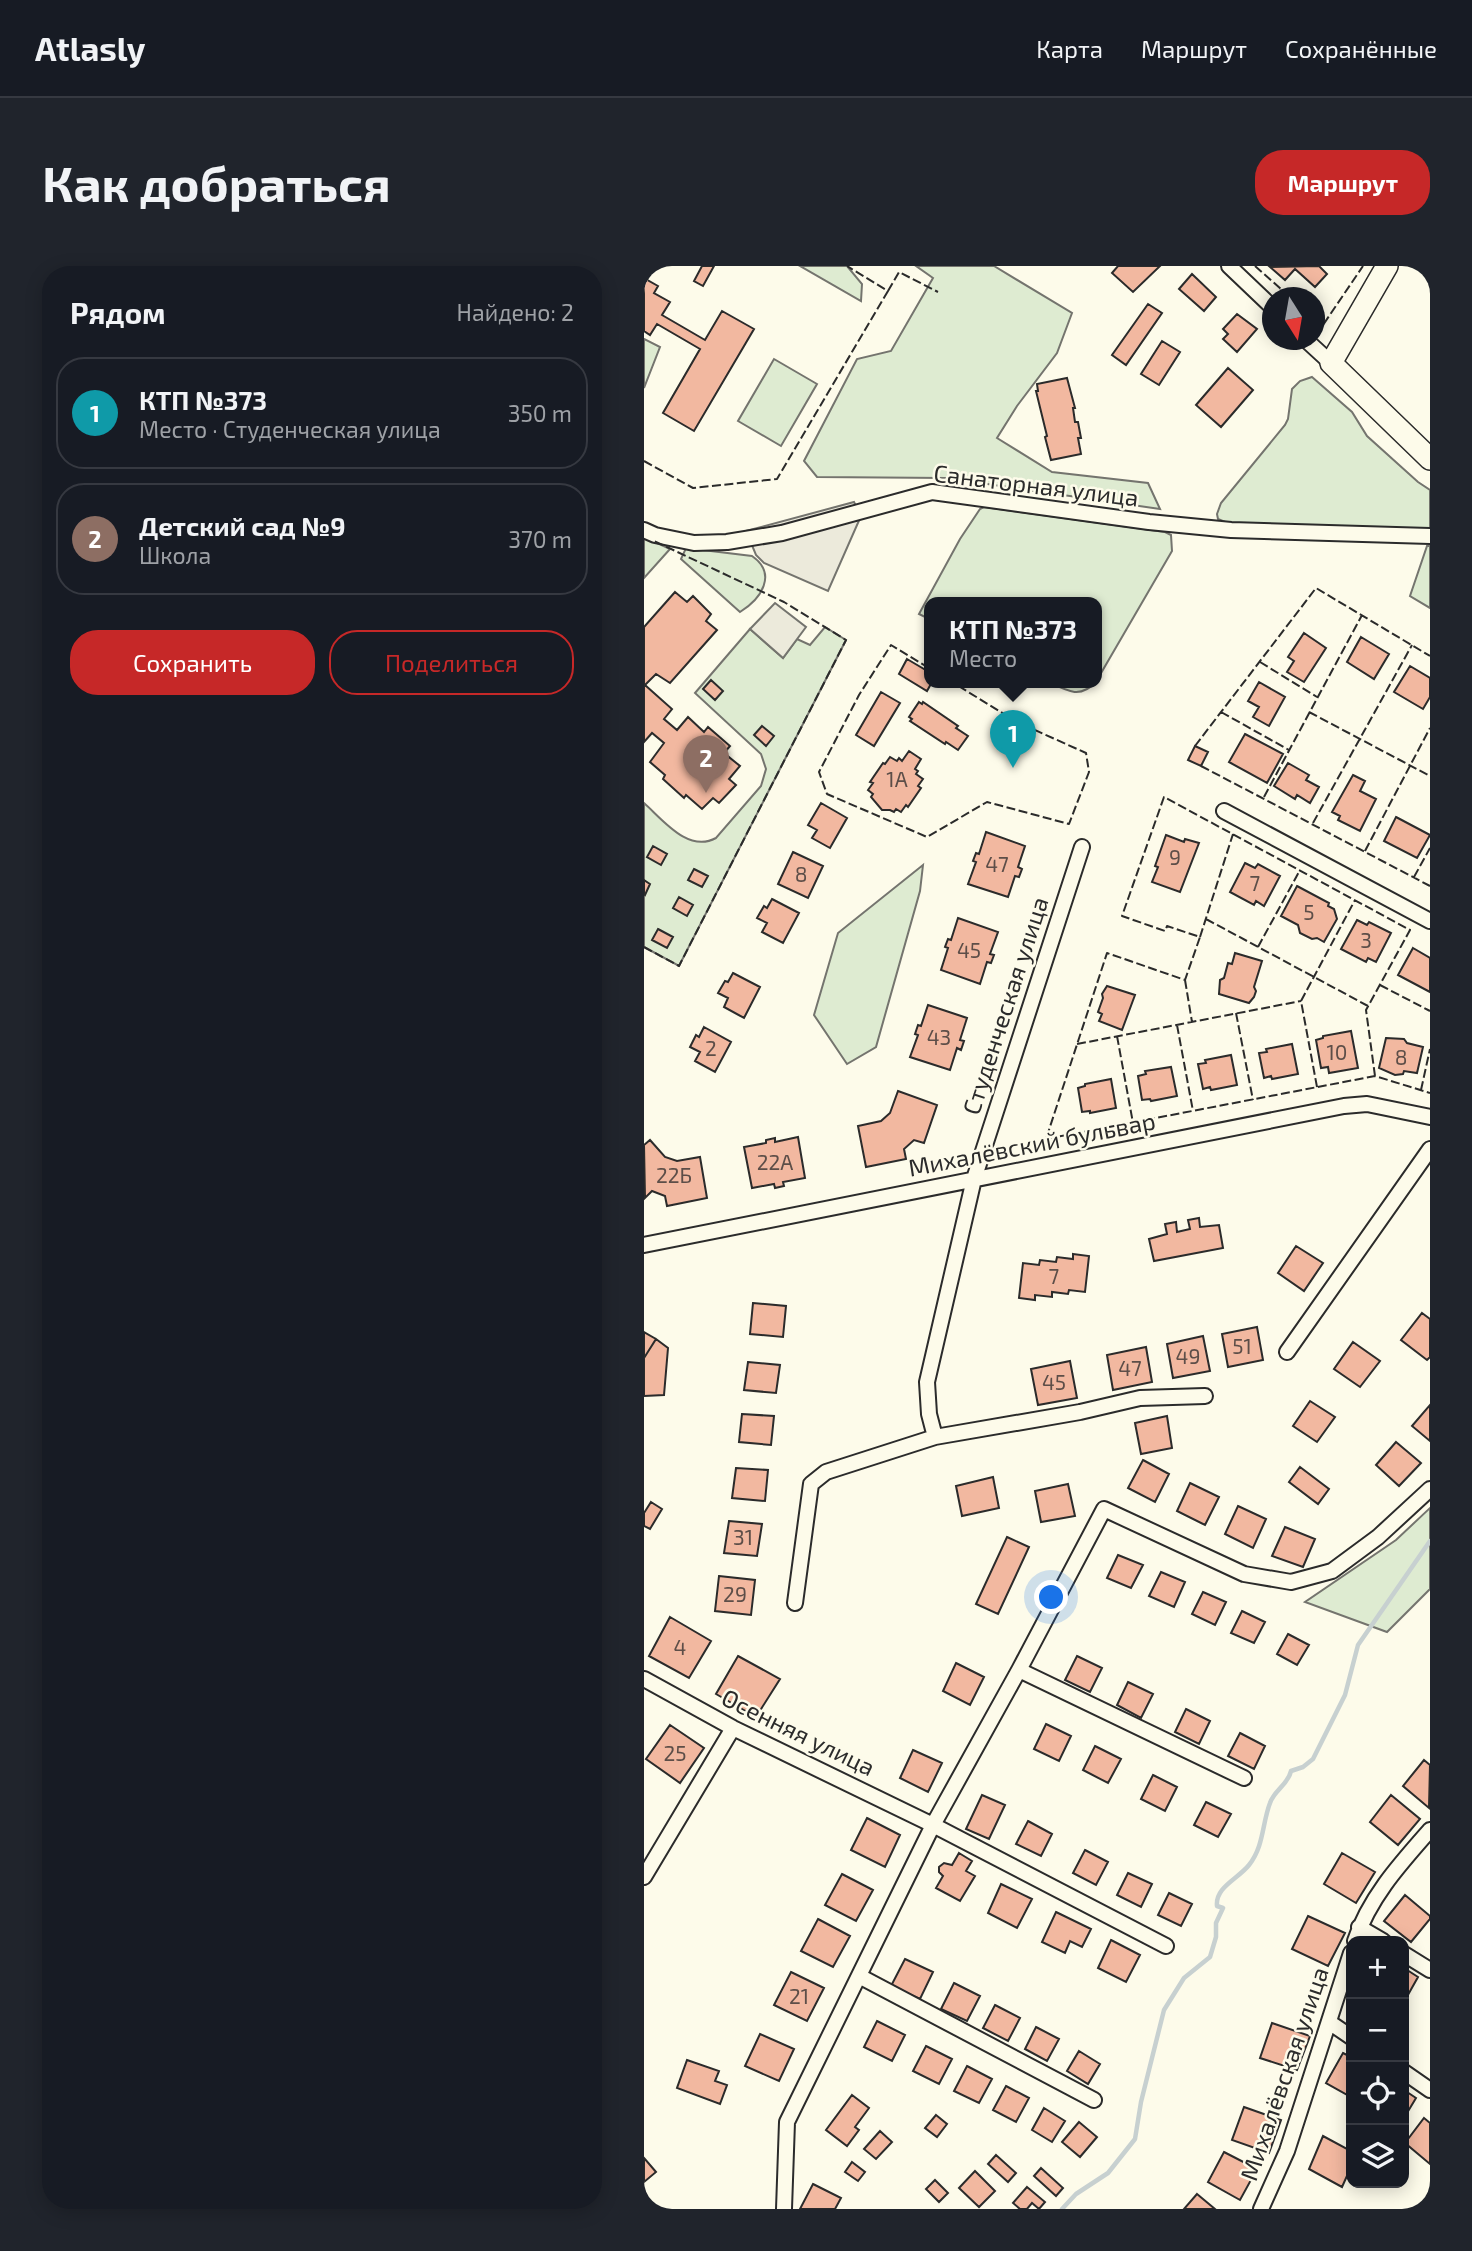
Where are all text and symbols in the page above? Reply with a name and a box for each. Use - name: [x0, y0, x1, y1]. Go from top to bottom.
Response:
- text: Atlasly: [35, 28, 145, 68]
- text: Карта: [1036, 34, 1103, 63]
- text: Маршрут: [1141, 34, 1247, 63]
- text: Сохранённые: [1285, 34, 1437, 63]
- button: Маршрут: [1255, 150, 1430, 215]
- text: Как добраться: [42, 153, 391, 212]
- north arrow: [1262, 287, 1325, 350]
- text: Рядом: [70, 294, 166, 330]
- text: Найдено: 2: [457, 298, 574, 326]
- text: КТП №373: [139, 384, 267, 415]
- text: 1: [90, 399, 100, 427]
- text: 350 m: [508, 399, 572, 427]
- text: Место · Студенческая улица: [139, 415, 441, 443]
- street label: Санаторная улица: [932, 458, 1140, 512]
- text: Детский сад №9: [139, 510, 345, 541]
- text: 2: [88, 525, 102, 553]
- text: 370 m: [508, 525, 572, 553]
- text: Школа: [139, 541, 211, 569]
- popup: [924, 597, 1102, 688]
- text: КТП №373: [949, 613, 1077, 644]
- button: Сохранить: [70, 630, 315, 695]
- button: Поделиться: [329, 630, 574, 695]
- text: Место: [949, 644, 1017, 672]
- pin: 1: [990, 710, 1036, 768]
- pin: 2: [683, 735, 729, 793]
- house number: 1А: [886, 766, 908, 791]
- house number: 9: [1169, 844, 1181, 869]
- house number: 47: [985, 851, 1009, 876]
- house number: 8: [795, 861, 807, 886]
- house number: 7: [1250, 870, 1261, 895]
- street label: Студенческая улица: [956, 893, 1054, 1118]
- house number: 5: [1303, 899, 1315, 924]
- house number: 3: [1360, 927, 1372, 952]
- house number: 45: [957, 937, 981, 962]
- house number: 43: [927, 1024, 951, 1049]
- house number: 2: [705, 1035, 717, 1060]
- house number: 10: [1326, 1039, 1348, 1064]
- house number: 8: [1395, 1044, 1407, 1069]
- street label: Михалёвский бульвар: [906, 1105, 1158, 1183]
- house number: 22А: [757, 1149, 793, 1174]
- house number: 22Б: [656, 1162, 692, 1187]
- house number: 7: [1049, 1263, 1060, 1288]
- house number: 51: [1232, 1333, 1252, 1358]
- house number: 49: [1176, 1343, 1200, 1368]
- house number: 47: [1118, 1355, 1142, 1380]
- house number: 45: [1042, 1369, 1066, 1394]
- house number: 31: [733, 1524, 753, 1549]
- your location: [1034, 1580, 1068, 1614]
- house number: 29: [723, 1581, 747, 1606]
- house number: 4: [674, 1634, 686, 1659]
- street label: Осенняя улица: [717, 1682, 880, 1782]
- house number: 25: [663, 1740, 687, 1765]
- map controls: [1346, 1936, 1409, 2188]
- button: +: [1346, 1936, 1409, 1999]
- street label: Михалёвская улица: [1233, 1963, 1335, 2185]
- house number: 21: [789, 1983, 809, 2008]
- button: −: [1346, 1999, 1409, 2062]
- button: locate: [1346, 2062, 1409, 2125]
- button: layers: [1346, 2125, 1409, 2188]

